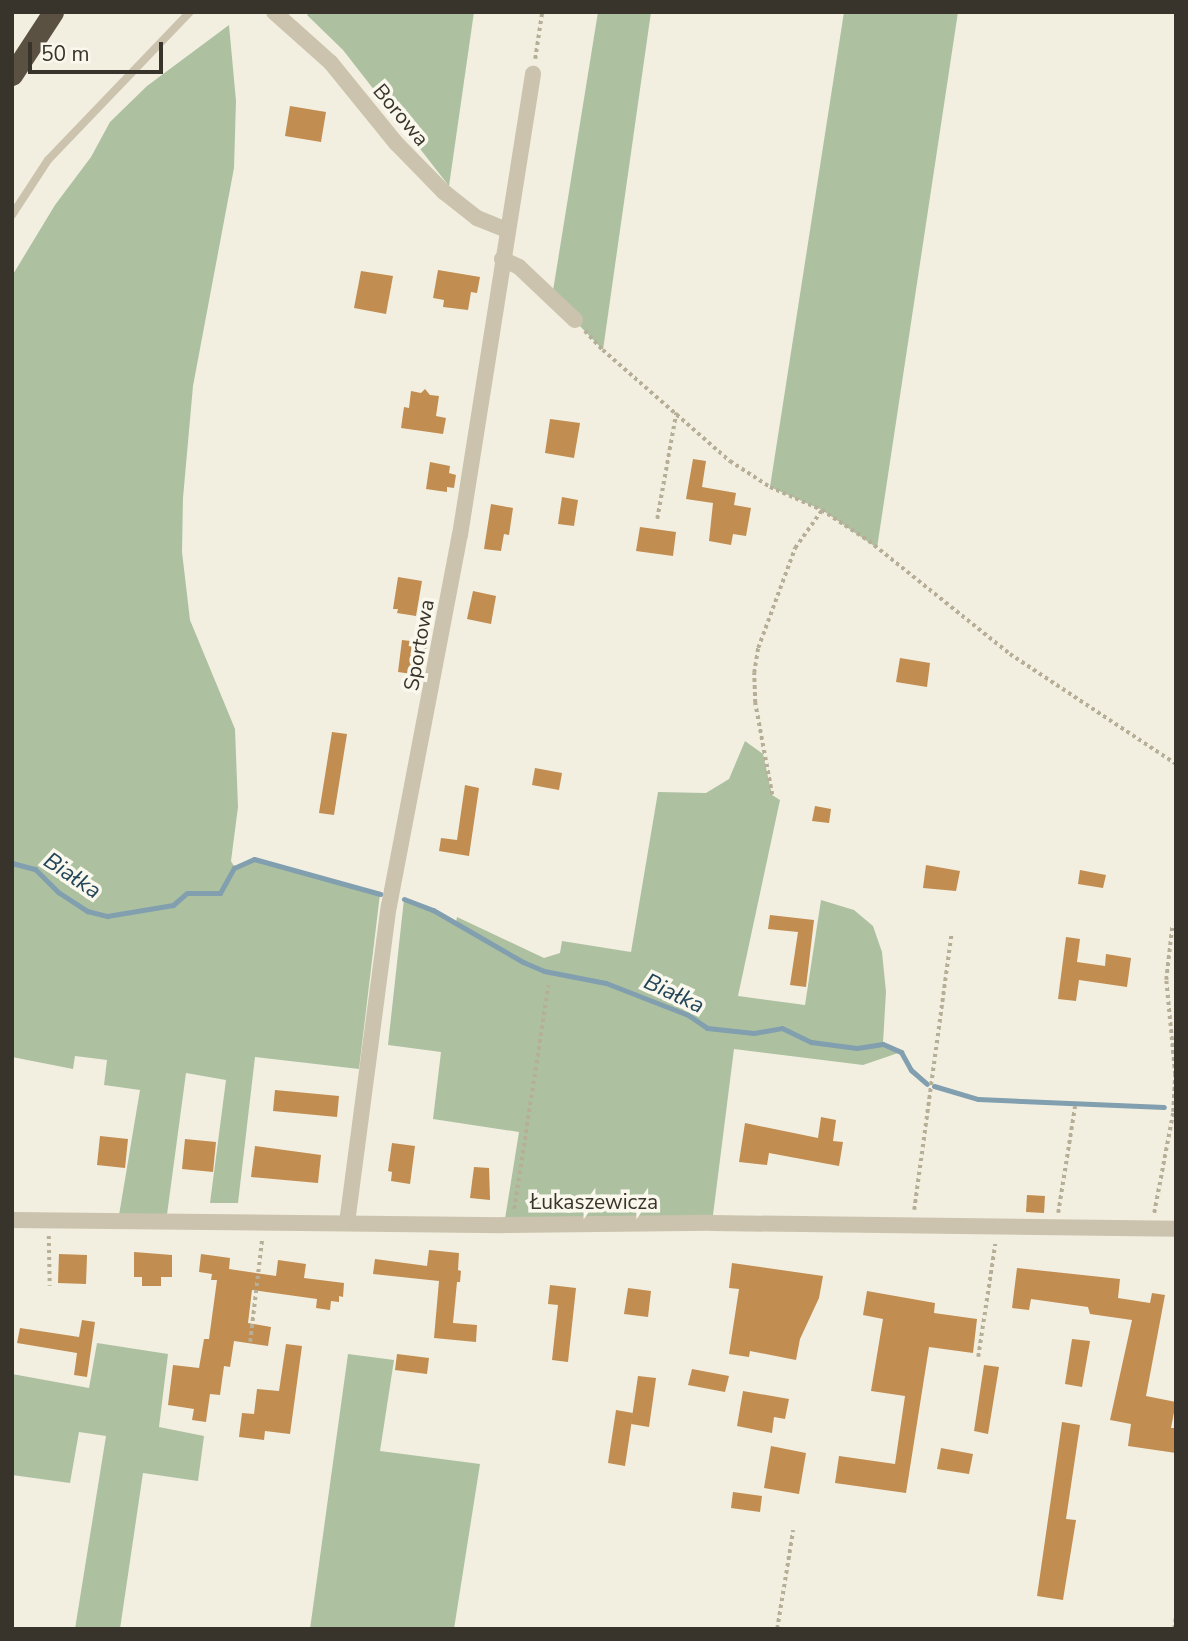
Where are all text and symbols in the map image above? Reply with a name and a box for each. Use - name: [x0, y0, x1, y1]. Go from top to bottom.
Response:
- scale bar: [32, 28, 166, 72]
- text: 50 m: [41, 40, 90, 68]
- street label: Borowa: [368, 79, 434, 151]
- street label: Sportowa: [399, 597, 439, 693]
- water label: Białka: [38, 847, 106, 905]
- water label: Białka: [639, 968, 709, 1020]
- street label: Łukaszewicza: [530, 1189, 658, 1215]

